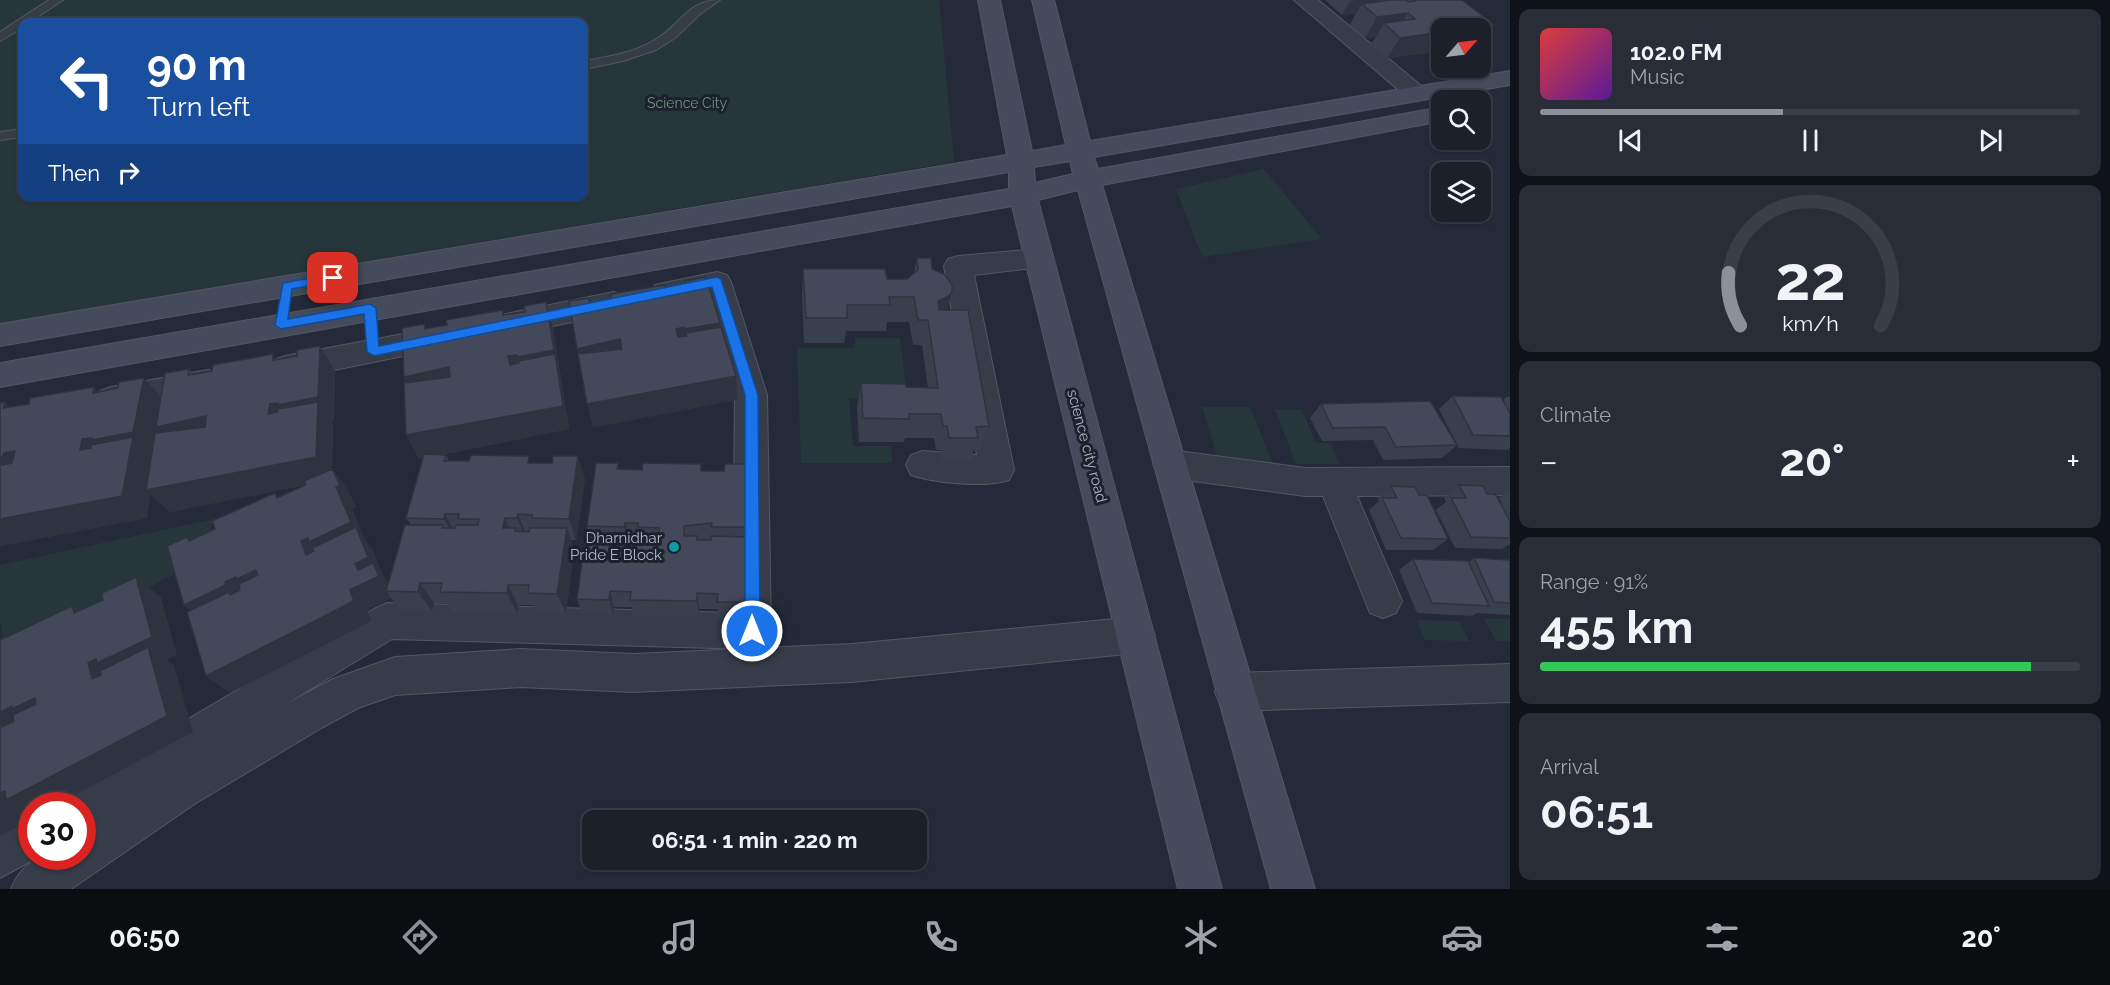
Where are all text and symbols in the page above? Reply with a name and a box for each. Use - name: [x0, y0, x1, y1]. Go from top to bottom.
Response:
- north arrow: [1431, 18, 1491, 78]
- map controls: [1431, 18, 1491, 222]
- text: 102.0 FM: [1630, 39, 1722, 65]
- text: 90 m: [147, 41, 247, 90]
- icon: left: [48, 42, 126, 120]
- text: Music: [1630, 65, 1684, 89]
- button: search: [1431, 90, 1491, 150]
- text: Turn left: [147, 91, 250, 122]
- park label: Science City: [647, 95, 727, 111]
- icon: previous: [1614, 124, 1647, 157]
- icon: pause: [1794, 124, 1827, 157]
- icon: next: [1974, 124, 2007, 157]
- icon: right: [112, 156, 145, 189]
- text: Then: [48, 160, 100, 186]
- button: layers: [1431, 162, 1491, 222]
- text: 22: [1775, 241, 1845, 315]
- pin: [307, 252, 358, 303]
- icon: arrive: [316, 261, 349, 294]
- text: km/h: [1782, 311, 1838, 336]
- street label: science city road: [1063, 387, 1111, 505]
- text: Climate: [1540, 403, 1611, 427]
- text: 20°: [1779, 434, 1845, 487]
- text: −: [1540, 442, 1558, 481]
- text: +: [2066, 442, 2080, 481]
- place label: Dharnidhar Pride E Block: [570, 529, 663, 564]
- marker: Dharnidhar Pride E Block: [667, 540, 681, 554]
- text: Range · 91%: [1540, 570, 1648, 594]
- position arrow: [720, 599, 784, 663]
- text: 455 km: [1540, 601, 1693, 654]
- text: Arrival: [1540, 755, 1599, 779]
- text: 06:51: [1540, 786, 1653, 839]
- speed limit sign: 30: [18, 792, 96, 870]
- text: 06:51 · 1 min · 220 m: [652, 827, 858, 853]
- icon: directions: [399, 916, 441, 958]
- icon: music: [659, 916, 701, 958]
- icon: phone: [920, 916, 962, 958]
- icon: climate: [1180, 916, 1222, 958]
- icon: car: [1441, 916, 1483, 958]
- icon: filters: [1701, 916, 1743, 958]
- text: 06:50: [109, 922, 180, 953]
- text: 20°: [1962, 922, 2001, 953]

